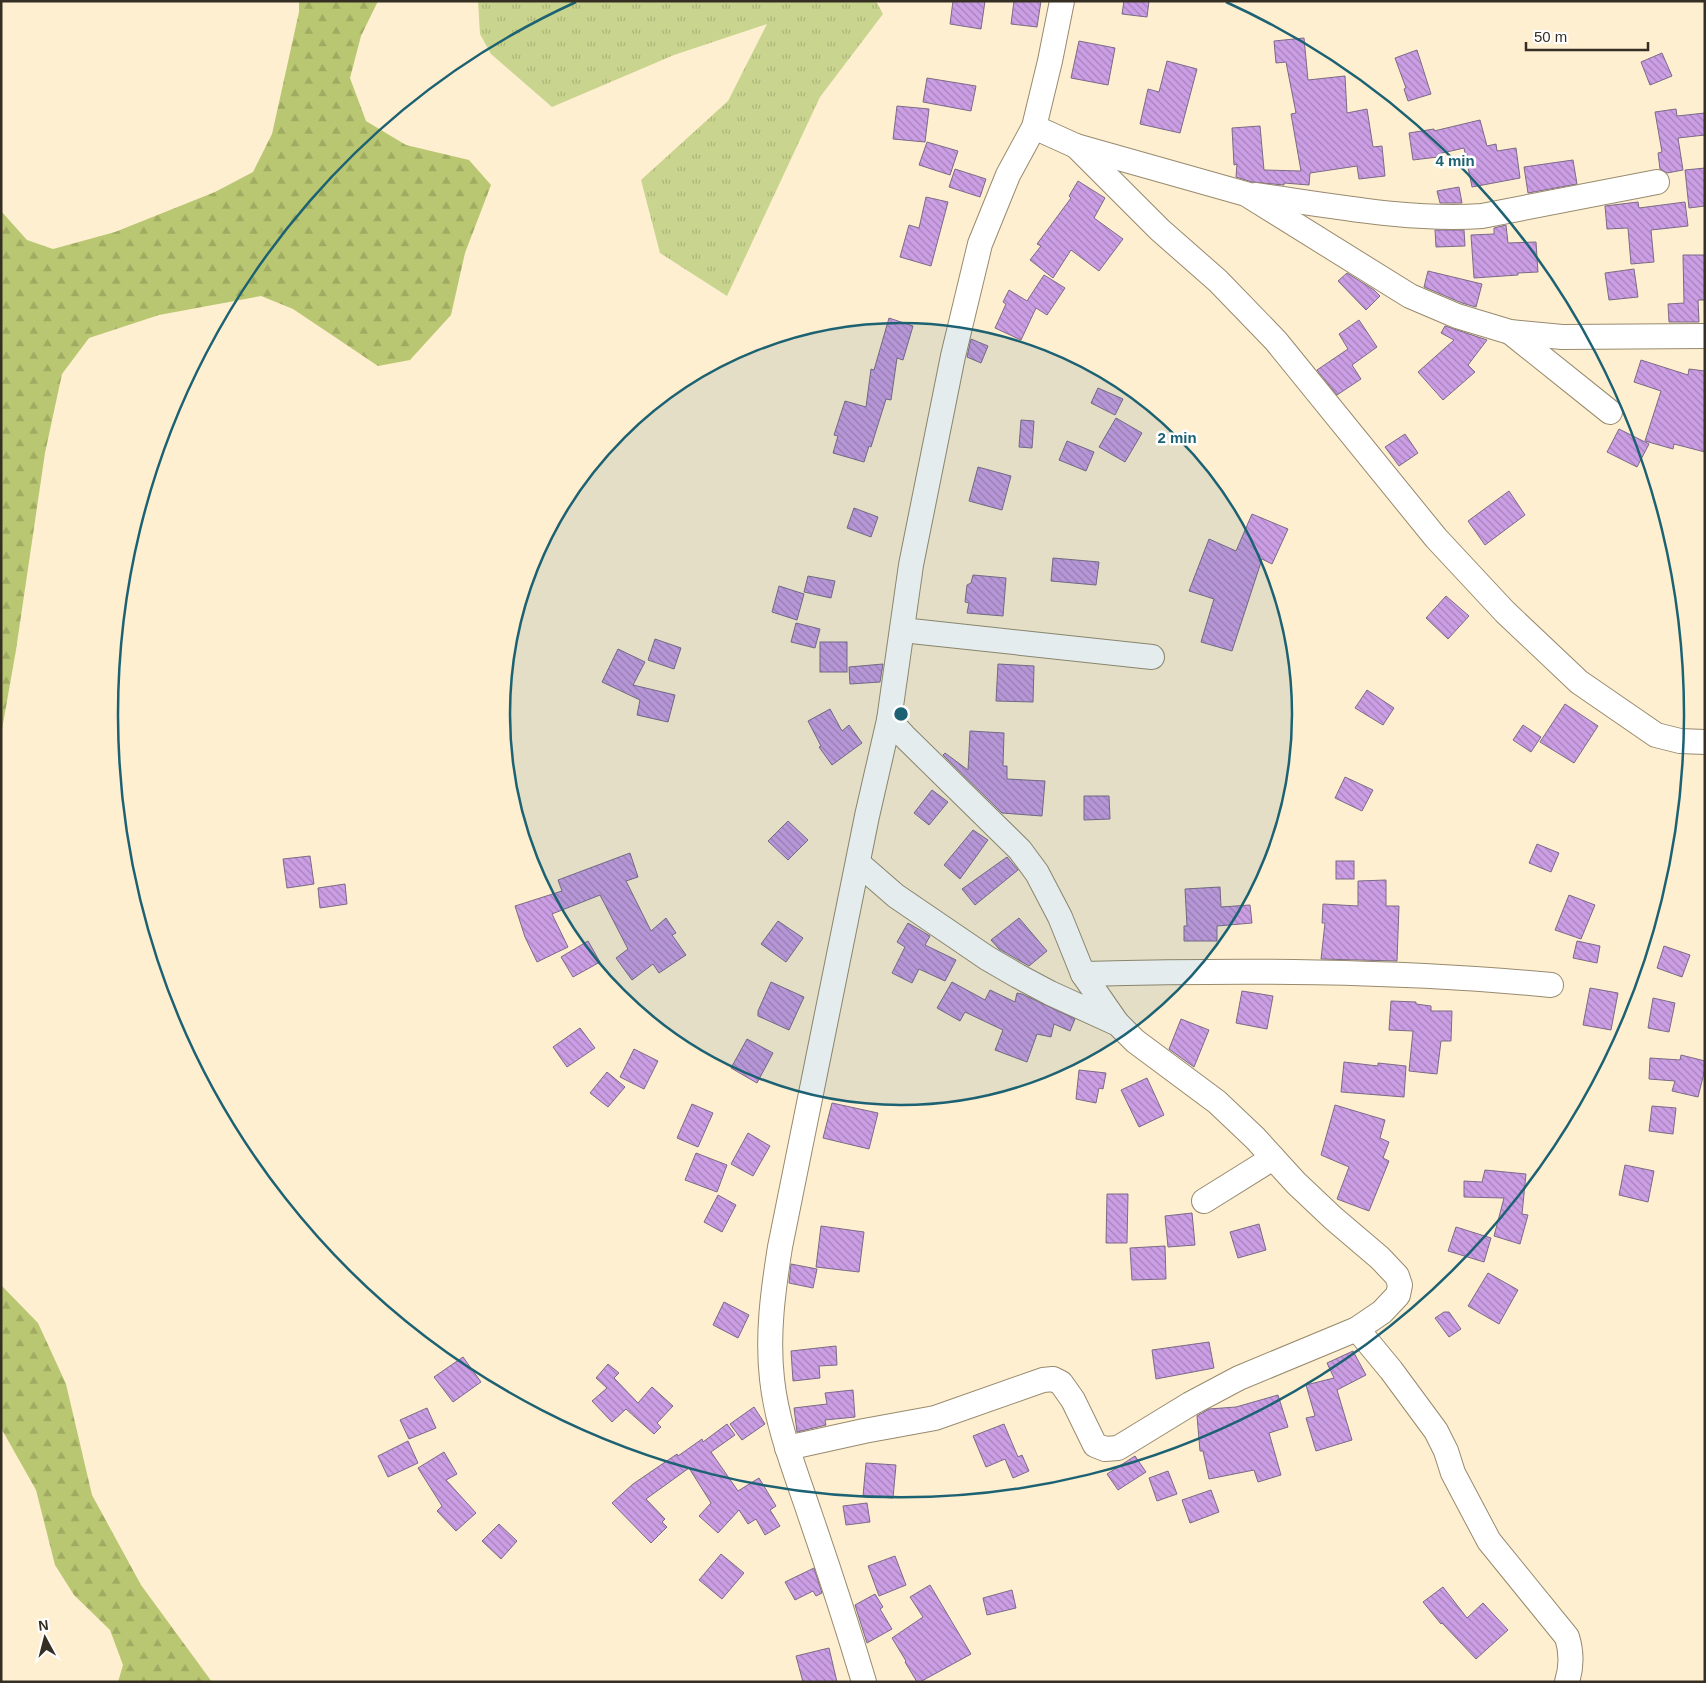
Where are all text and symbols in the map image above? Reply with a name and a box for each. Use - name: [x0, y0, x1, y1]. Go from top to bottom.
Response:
- scale bar: [1526, 20, 1648, 52]
- text: 50 m: [1534, 28, 1567, 45]
- text: 4 min: [1435, 152, 1475, 169]
- text: 2 min: [1157, 429, 1197, 446]
- centre of rings: [892, 705, 910, 723]
- north arrow: [20, 1613, 70, 1663]
- text: N: [37, 1617, 49, 1634]

